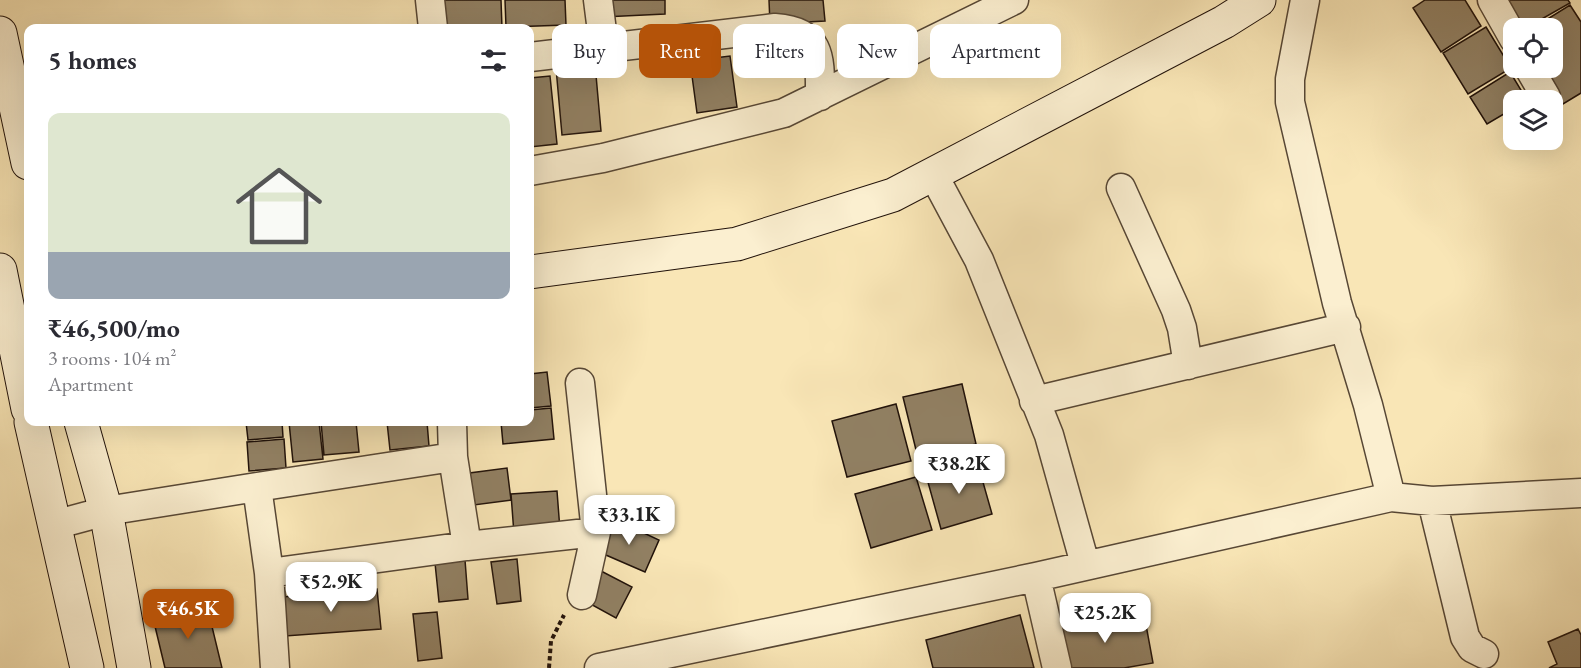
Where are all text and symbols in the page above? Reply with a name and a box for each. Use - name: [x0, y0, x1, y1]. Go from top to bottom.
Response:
- map controls: [1503, 18, 1563, 150]
- button: locate: [1503, 18, 1563, 78]
- chip: Buy: [552, 24, 627, 78]
- chip: Rent: [639, 24, 721, 78]
- chip: Filters: [733, 24, 825, 78]
- chip: New: [837, 24, 918, 78]
- chip: Apartment: [930, 24, 1061, 78]
- text: 5 homes: [48, 43, 137, 77]
- icon: filters: [477, 44, 510, 77]
- button: layers: [1503, 90, 1563, 150]
- icon: home: [225, 152, 333, 260]
- text: ₹46,500/mo: [48, 311, 180, 345]
- text: 3 rooms · 104 m²: [48, 345, 176, 371]
- text: Apartment: [48, 371, 133, 397]
- pin: ₹38.2K: [910, 444, 1008, 495]
- text: ₹38.2K: [928, 450, 990, 476]
- pin: ₹33.1K: [580, 495, 678, 546]
- text: ₹33.1K: [598, 501, 660, 527]
- pin: ₹52.9K: [282, 562, 380, 613]
- text: ₹52.9K: [300, 568, 362, 594]
- pin: ₹46.5K: [139, 589, 237, 640]
- pin: ₹25.2K: [1056, 593, 1154, 644]
- text: ₹46.5K: [157, 595, 219, 621]
- text: ₹25.2K: [1074, 599, 1136, 625]

